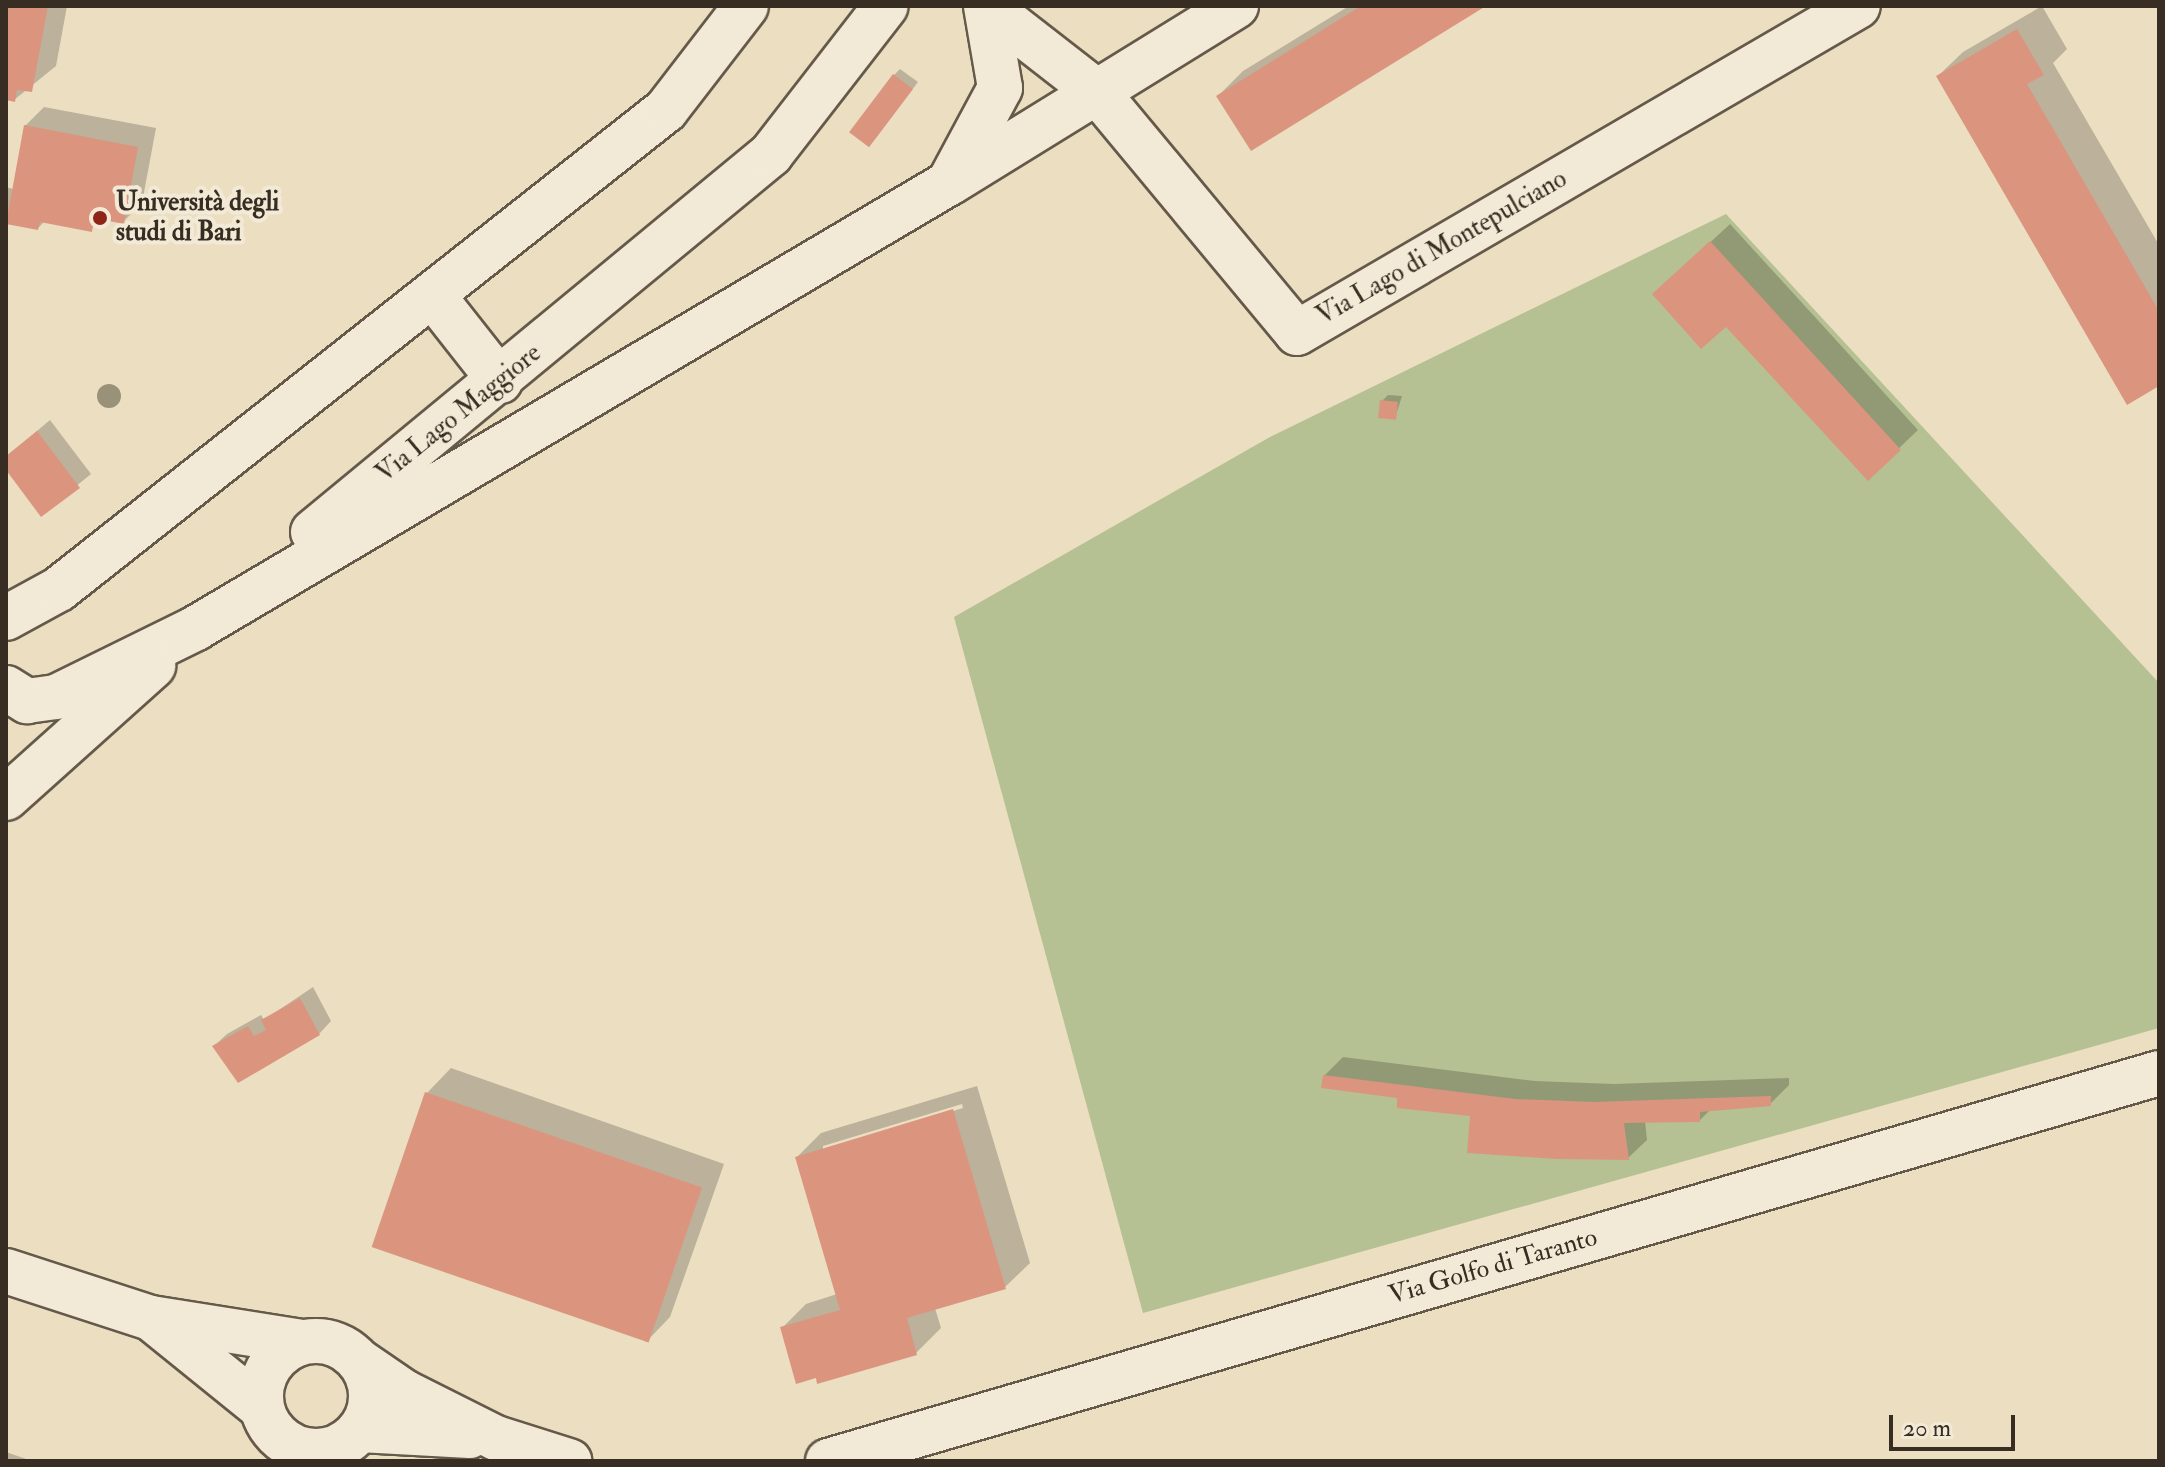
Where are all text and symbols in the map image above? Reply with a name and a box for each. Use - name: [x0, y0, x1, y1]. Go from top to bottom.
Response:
- street label: Via Lago di Montepulciano: [1311, 164, 1573, 332]
- place label: Università degli studi di Bari: [116, 187, 279, 248]
- marker: Università degli studi di Bari: [91, 209, 109, 227]
- street label: Via Lago Maggiore: [370, 338, 548, 490]
- street label: Via Golfo di Taranto: [1385, 1222, 1601, 1312]
- scale bar: [1893, 1399, 2019, 1449]
- text: 20 m: [1903, 1413, 1951, 1444]

